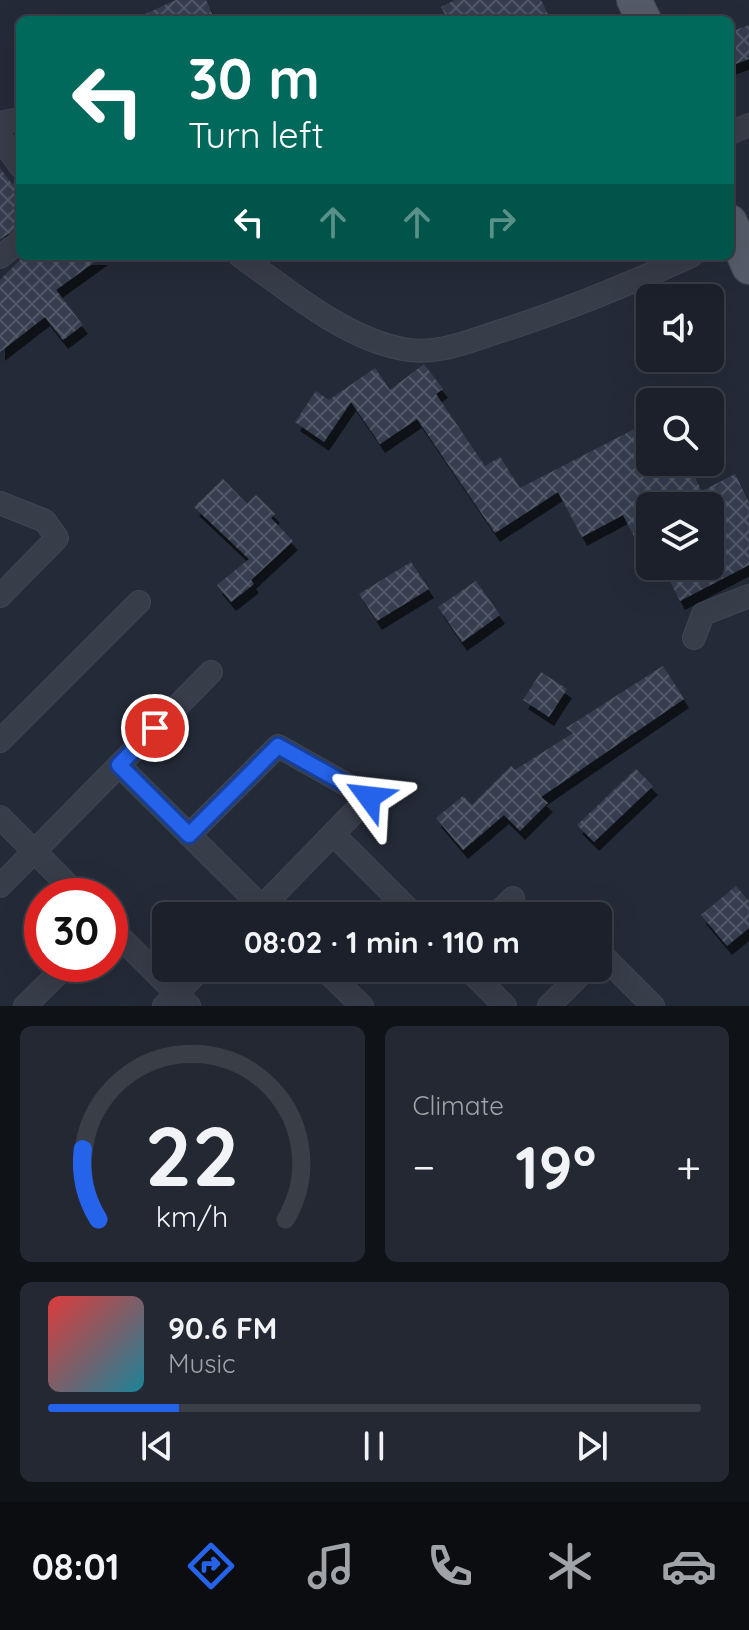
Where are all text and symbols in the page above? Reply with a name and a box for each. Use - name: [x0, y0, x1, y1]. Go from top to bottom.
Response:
- text: 30 m: [188, 43, 320, 113]
- icon: left: [56, 48, 160, 152]
- text: Turn left: [188, 112, 324, 157]
- icon: left: [227, 200, 271, 244]
- icon: ahead: [311, 200, 355, 244]
- icon: ahead: [395, 200, 439, 244]
- icon: right: [479, 200, 523, 244]
- map controls: [636, 284, 724, 580]
- button: sound: [636, 284, 724, 372]
- button: search: [636, 388, 724, 476]
- button: layers: [636, 492, 724, 580]
- pin: [121, 694, 189, 762]
- icon: arrive: [133, 706, 177, 750]
- position arrow: [327, 755, 411, 839]
- speed limit sign: 30: [24, 878, 128, 982]
- text: 08:02 · 1 min · 110 m: [244, 923, 520, 961]
- text: Climate: [413, 1089, 504, 1122]
- text: 22: [145, 1103, 240, 1207]
- text: 19°: [515, 1129, 596, 1204]
- text: −: [413, 1139, 435, 1194]
- text: +: [676, 1139, 701, 1194]
- text: km/h: [156, 1198, 229, 1234]
- text: 90.6 FM: [168, 1309, 277, 1347]
- text: Music: [168, 1347, 236, 1380]
- icon: previous: [135, 1424, 179, 1468]
- icon: pause: [352, 1424, 396, 1468]
- icon: next: [570, 1424, 614, 1468]
- icon: directions: [183, 1538, 239, 1594]
- icon: music: [303, 1538, 359, 1594]
- icon: phone: [422, 1538, 478, 1594]
- icon: climate: [542, 1538, 598, 1594]
- icon: car: [661, 1538, 717, 1594]
- text: 08:01: [32, 1544, 120, 1589]

